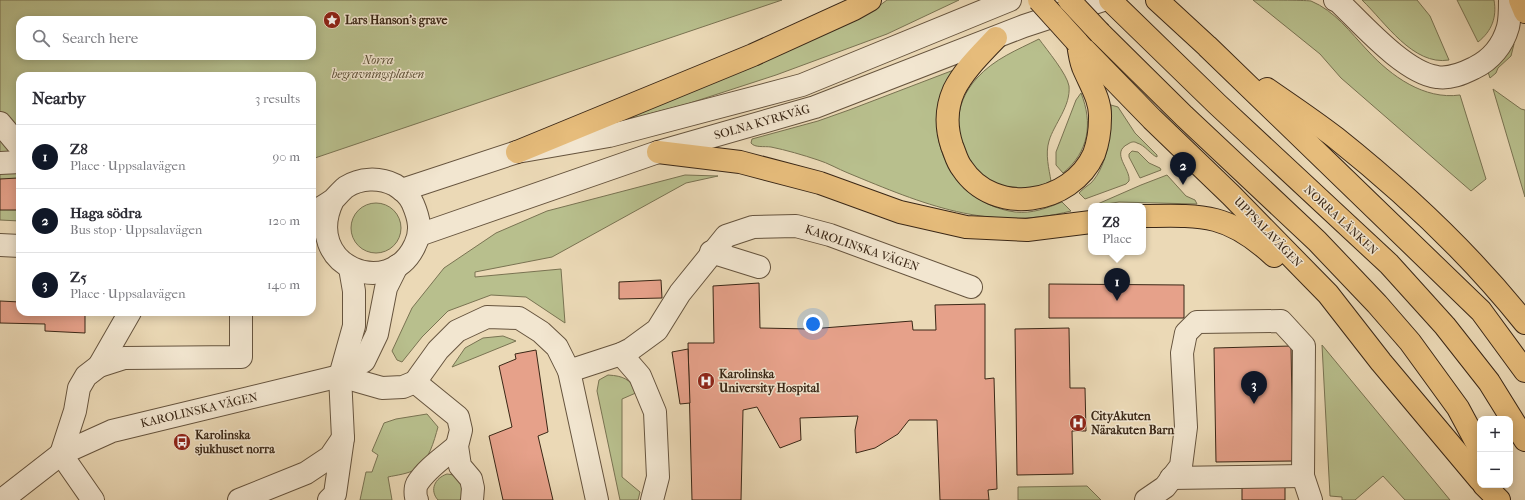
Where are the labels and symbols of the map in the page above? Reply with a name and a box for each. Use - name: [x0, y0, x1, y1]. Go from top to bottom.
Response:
- place icon: Lars Hanson's grave: [322, 10, 342, 30]
- place label: Lars Hanson's grave: [345, 13, 447, 28]
- park label: Norra begravningsplatsen: [332, 53, 424, 81]
- street label: SOLNA KYRKVÄG: [712, 101, 812, 142]
- pin: 2: [1170, 152, 1196, 185]
- street label: NORRA LÄNKEN: [1301, 182, 1381, 258]
- street label: UPPSALAVÄGEN: [1231, 193, 1306, 270]
- street label: KAROLINSKA VÄGEN: [803, 221, 921, 274]
- pin: 1: [1104, 268, 1130, 301]
- your location: [803, 314, 823, 334]
- place label: Karolinska University Hospital: [718, 367, 820, 396]
- hospital icon: Karolinska University Hospital: [696, 371, 716, 391]
- pin: 3: [1241, 371, 1267, 404]
- street label: KAROLINSKA VÄGEN: [139, 389, 259, 430]
- place label: CityAkuten Närakuten Barn: [1091, 409, 1175, 437]
- hospital icon: CityAkuten Närakuten Barn: [1068, 413, 1088, 433]
- place label: Karolinska sjukhuset norra: [195, 428, 275, 456]
- bus stop icon: Karolinska sjukhuset norra: [172, 432, 192, 452]

